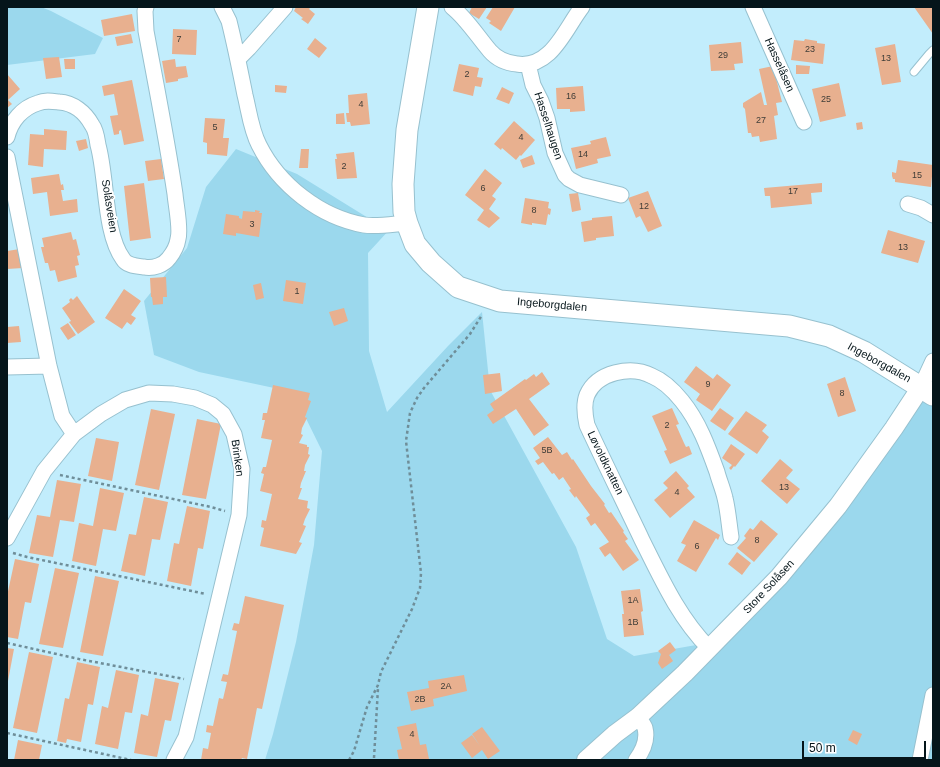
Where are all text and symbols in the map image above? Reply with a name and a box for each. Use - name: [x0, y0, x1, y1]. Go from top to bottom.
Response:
- house number: 7: [176, 35, 182, 45]
- street label: Hasselåsen: [761, 36, 797, 94]
- house number: 23: [805, 45, 815, 55]
- house number: 29: [718, 51, 728, 61]
- house number: 13: [881, 54, 891, 64]
- house number: 2: [464, 70, 470, 80]
- street label: Hasselhaugen: [531, 91, 565, 161]
- house number: 16: [566, 92, 576, 102]
- house number: 25: [821, 95, 831, 105]
- house number: 4: [358, 100, 364, 110]
- house number: 27: [756, 116, 766, 126]
- house number: 5: [212, 123, 218, 133]
- house number: 4: [518, 133, 524, 143]
- house number: 14: [578, 150, 588, 160]
- house number: 2: [341, 162, 347, 172]
- house number: 15: [912, 171, 922, 181]
- street label: Solåsveien: [98, 178, 120, 234]
- house number: 6: [480, 184, 486, 194]
- house number: 17: [788, 187, 798, 197]
- house number: 12: [639, 202, 649, 212]
- house number: 8: [531, 206, 537, 216]
- house number: 3: [249, 220, 255, 230]
- house number: 13: [898, 243, 908, 253]
- house number: 1: [294, 287, 300, 297]
- street label: Ingeborgdalen: [516, 295, 588, 315]
- street label: Ingeborgdalen: [845, 340, 913, 386]
- house number: 9: [705, 380, 711, 390]
- house number: 8: [839, 389, 845, 399]
- house number: 2: [664, 421, 670, 431]
- street label: Løvoldknatten: [584, 429, 626, 497]
- street label: Brinken: [228, 439, 246, 477]
- house number: 5B: [541, 446, 553, 456]
- house number: 13: [779, 483, 789, 493]
- house number: 4: [674, 488, 680, 498]
- house number: 8: [754, 536, 760, 546]
- house number: 6: [694, 542, 700, 552]
- street label: Store Solåsen: [741, 557, 797, 617]
- house number: 1A: [627, 596, 639, 606]
- house number: 1B: [627, 618, 639, 628]
- house number: 2A: [440, 682, 452, 692]
- house number: 2B: [414, 695, 426, 705]
- house number: 4: [409, 730, 415, 740]
- scale bar: [804, 733, 928, 759]
- text: 50 m: [809, 741, 836, 755]

